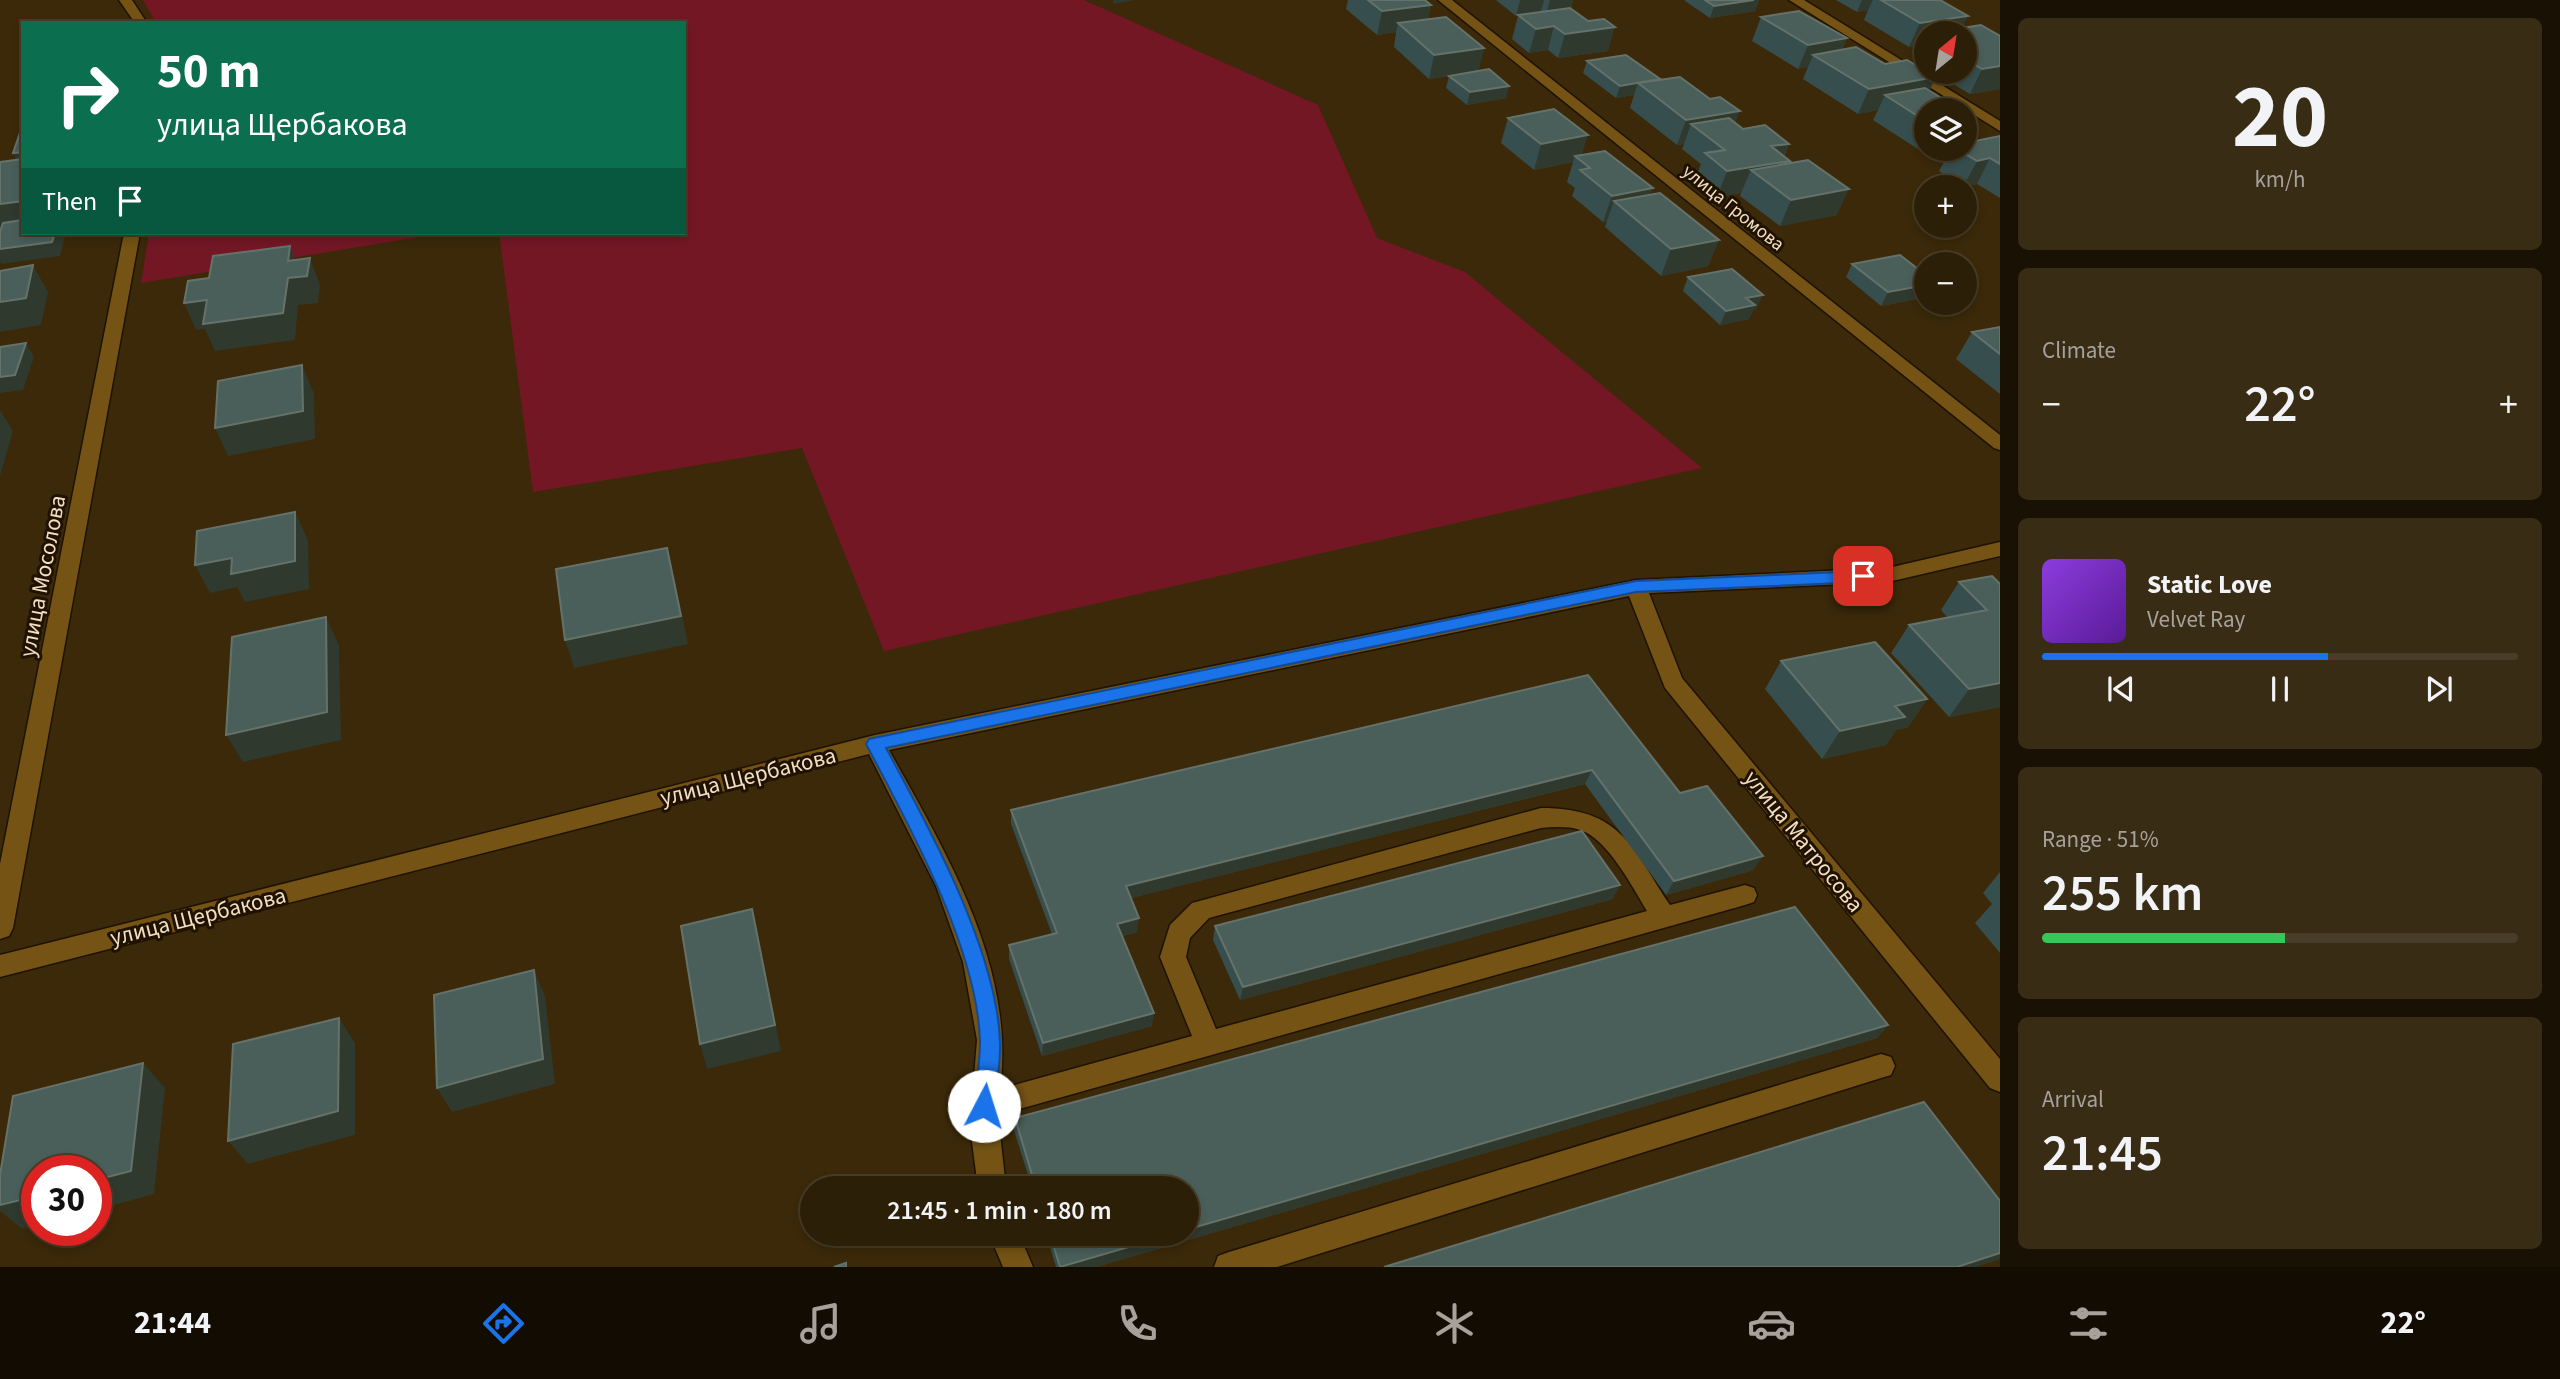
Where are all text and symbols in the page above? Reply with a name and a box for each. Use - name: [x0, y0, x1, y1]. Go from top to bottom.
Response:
- north arrow: [1914, 21, 1978, 84]
- map controls: [1914, 21, 1977, 315]
- text: 50 m: [157, 37, 261, 107]
- icon: right: [42, 49, 133, 140]
- text: 20: [2232, 53, 2328, 182]
- button: layers: [1914, 98, 1977, 161]
- text: улица Щербакова: [157, 102, 408, 148]
- street label: улица Громова: [1676, 159, 1790, 258]
- text: km/h: [2254, 163, 2306, 196]
- button: +: [1914, 175, 1977, 238]
- icon: arrive: [111, 182, 149, 220]
- text: Then: [42, 183, 97, 220]
- button: −: [1914, 252, 1977, 315]
- text: Climate: [2042, 334, 2116, 367]
- text: 22°: [2244, 368, 2316, 442]
- text: −: [2042, 378, 2061, 432]
- text: +: [2499, 378, 2518, 432]
- street label: улица Мосолова: [11, 492, 74, 660]
- pin: [1833, 546, 1893, 606]
- icon: arrive: [1844, 557, 1882, 595]
- text: Static Love: [2147, 566, 2272, 603]
- text: Velvet Ray: [2147, 603, 2245, 636]
- icon: previous: [2102, 670, 2140, 708]
- icon: pause: [2261, 670, 2299, 708]
- icon: next: [2420, 670, 2458, 708]
- street label: улица Щербакова: [657, 739, 839, 814]
- street label: улица Матросова: [1736, 763, 1871, 919]
- text: Range · 51%: [2042, 823, 2159, 856]
- text: 255 km: [2042, 857, 2203, 931]
- street label: улица Щербакова: [107, 879, 289, 954]
- position arrow: [947, 1069, 1021, 1143]
- text: Arrival: [2042, 1083, 2104, 1116]
- text: 21:45: [2042, 1117, 2163, 1191]
- speed limit sign: 30: [21, 1155, 112, 1246]
- text: 21:45 · 1 min · 180 m: [887, 1192, 1112, 1229]
- icon: directions: [479, 1299, 528, 1348]
- icon: music: [796, 1299, 845, 1348]
- icon: phone: [1113, 1299, 1162, 1348]
- icon: climate: [1430, 1299, 1479, 1348]
- icon: car: [1747, 1299, 1796, 1348]
- icon: filters: [2064, 1299, 2113, 1348]
- text: 21:44: [134, 1300, 211, 1346]
- text: 22°: [2380, 1300, 2426, 1346]

